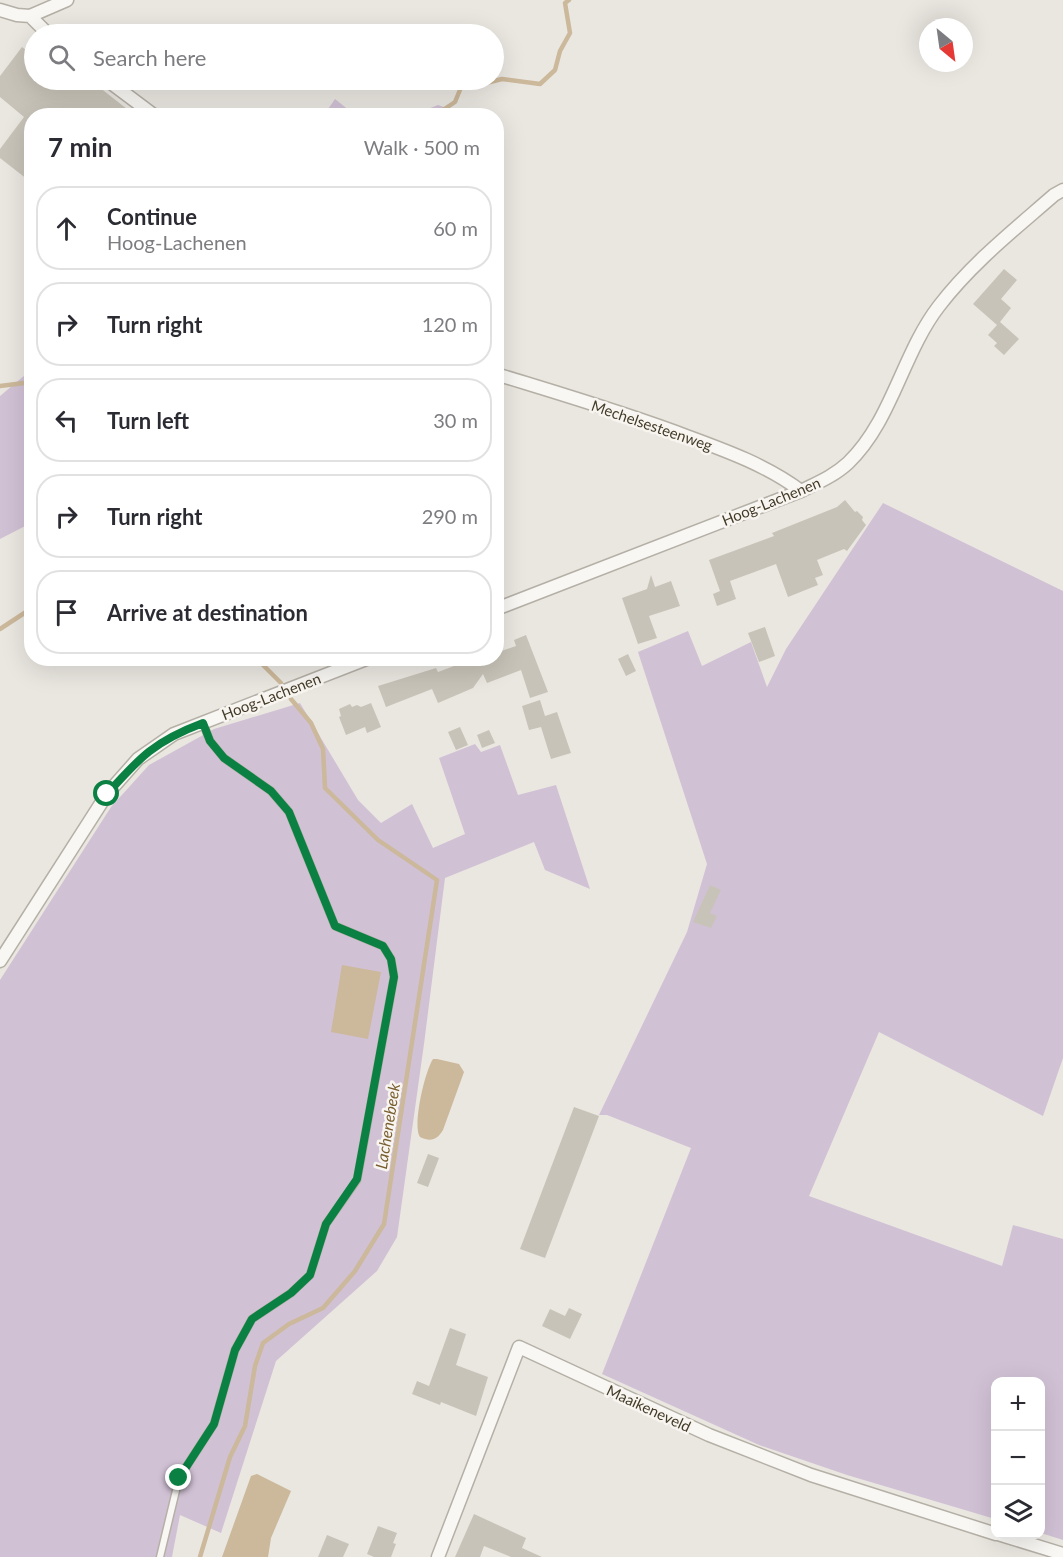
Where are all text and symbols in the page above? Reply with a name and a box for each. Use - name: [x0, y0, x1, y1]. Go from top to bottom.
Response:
- north arrow: [919, 18, 973, 72]
- search box: [24, 24, 504, 90]
- icon: search: [45, 41, 78, 74]
- text: Search here: [93, 44, 206, 71]
- text: 7 min: [48, 131, 112, 163]
- text: Walk · 500 m: [364, 135, 480, 159]
- text: Continue: [107, 203, 197, 230]
- icon: ahead: [50, 212, 83, 245]
- text: 60 m: [433, 216, 478, 240]
- text: Hoog-Lachenen: [107, 230, 247, 254]
- icon: right: [50, 308, 83, 341]
- text: Turn right: [107, 311, 202, 338]
- text: 120 m: [422, 312, 478, 336]
- street label: Mechelsesteenweg: [589, 396, 715, 454]
- icon: left: [50, 404, 83, 437]
- text: Turn left: [107, 407, 189, 434]
- text: 30 m: [433, 408, 478, 432]
- street label: Hoog-Lachenen: [719, 473, 823, 529]
- icon: right: [50, 500, 83, 533]
- text: Turn right: [107, 503, 202, 530]
- text: 290 m: [422, 504, 478, 528]
- icon: arrive: [50, 596, 83, 629]
- text: Arrive at destination: [107, 599, 308, 626]
- street label: Hoog-Lachenen: [219, 669, 323, 723]
- route start: [93, 780, 119, 806]
- water label: Lachenebeek: [371, 1081, 403, 1170]
- map controls: [991, 1377, 1045, 1539]
- button: +: [991, 1377, 1045, 1431]
- street label: Maaikeneveld: [604, 1381, 694, 1435]
- button: −: [991, 1431, 1045, 1485]
- route end: [165, 1464, 191, 1490]
- button: layers: [991, 1485, 1045, 1539]

